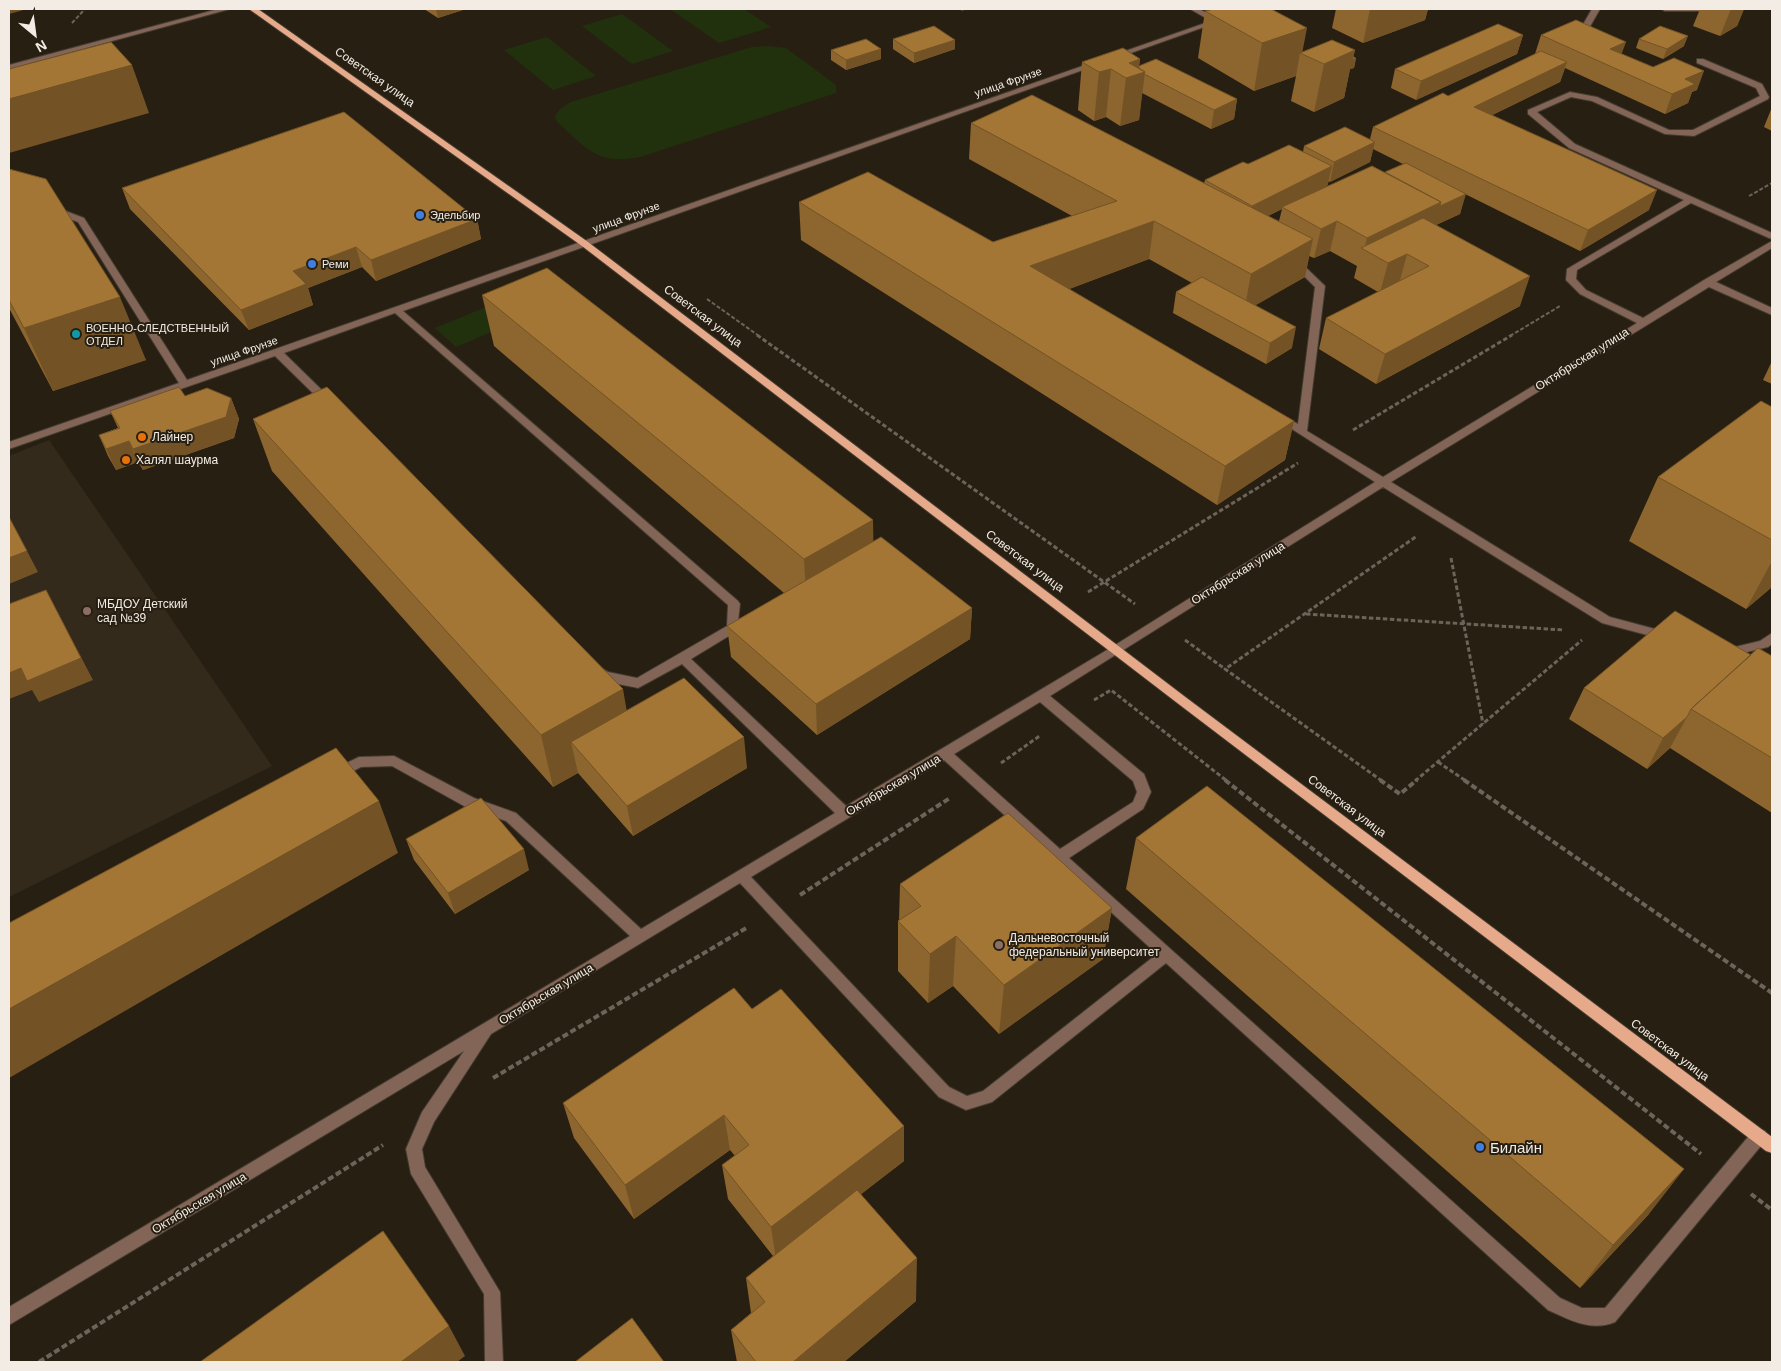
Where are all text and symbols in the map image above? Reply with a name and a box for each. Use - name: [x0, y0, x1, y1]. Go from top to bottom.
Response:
- north arrow: [10, 10, 60, 60]
- text: N: [33, 37, 50, 56]
- street label: Советская улица: [332, 44, 418, 110]
- street label: улица Фрунзе: [973, 65, 1043, 99]
- street label: улица Фрунзе: [591, 199, 661, 235]
- marker: Эдельбир: [414, 209, 426, 221]
- place label: Эдельбир: [430, 209, 480, 221]
- marker: Реми: [306, 258, 318, 270]
- place label: Реми: [322, 258, 349, 270]
- street label: Советская улица: [661, 282, 745, 350]
- place label: ВОЕННО-СЛЕДСТВЕННЫЙ ОТДЕЛ: [86, 322, 229, 347]
- street label: Октябрьская улица: [1533, 324, 1632, 393]
- marker: ВОЕННО-СЛЕДСТВЕННЫЙ ОТДЕЛ: [70, 328, 82, 340]
- street label: улица Фрунзе: [209, 334, 279, 368]
- place label: Лайнер: [152, 430, 194, 444]
- marker: Лайнер: [136, 431, 148, 443]
- place label: Халял шаурма: [136, 453, 218, 467]
- marker: Халял шаурма: [120, 454, 132, 466]
- street label: Советская улица: [983, 527, 1067, 595]
- street label: Октябрьская улица: [1189, 538, 1288, 607]
- place label: МБДОУ Детский сад №39: [97, 597, 187, 625]
- marker: МБДОУ Детский сад №39: [81, 605, 93, 617]
- street label: Октябрьская улица: [843, 751, 943, 819]
- street label: Советская улица: [1305, 772, 1389, 840]
- place label: Дальневосточный федеральный университет: [1009, 931, 1160, 959]
- marker: Дальневосточный федеральный университет: [993, 939, 1005, 951]
- street label: Октябрьская улица: [496, 960, 596, 1028]
- street label: Советская улица: [1628, 1016, 1712, 1084]
- place label: Билайн: [1490, 1139, 1542, 1156]
- marker: Билайн: [1474, 1141, 1486, 1153]
- street label: Октябрьская улица: [149, 1169, 249, 1237]

